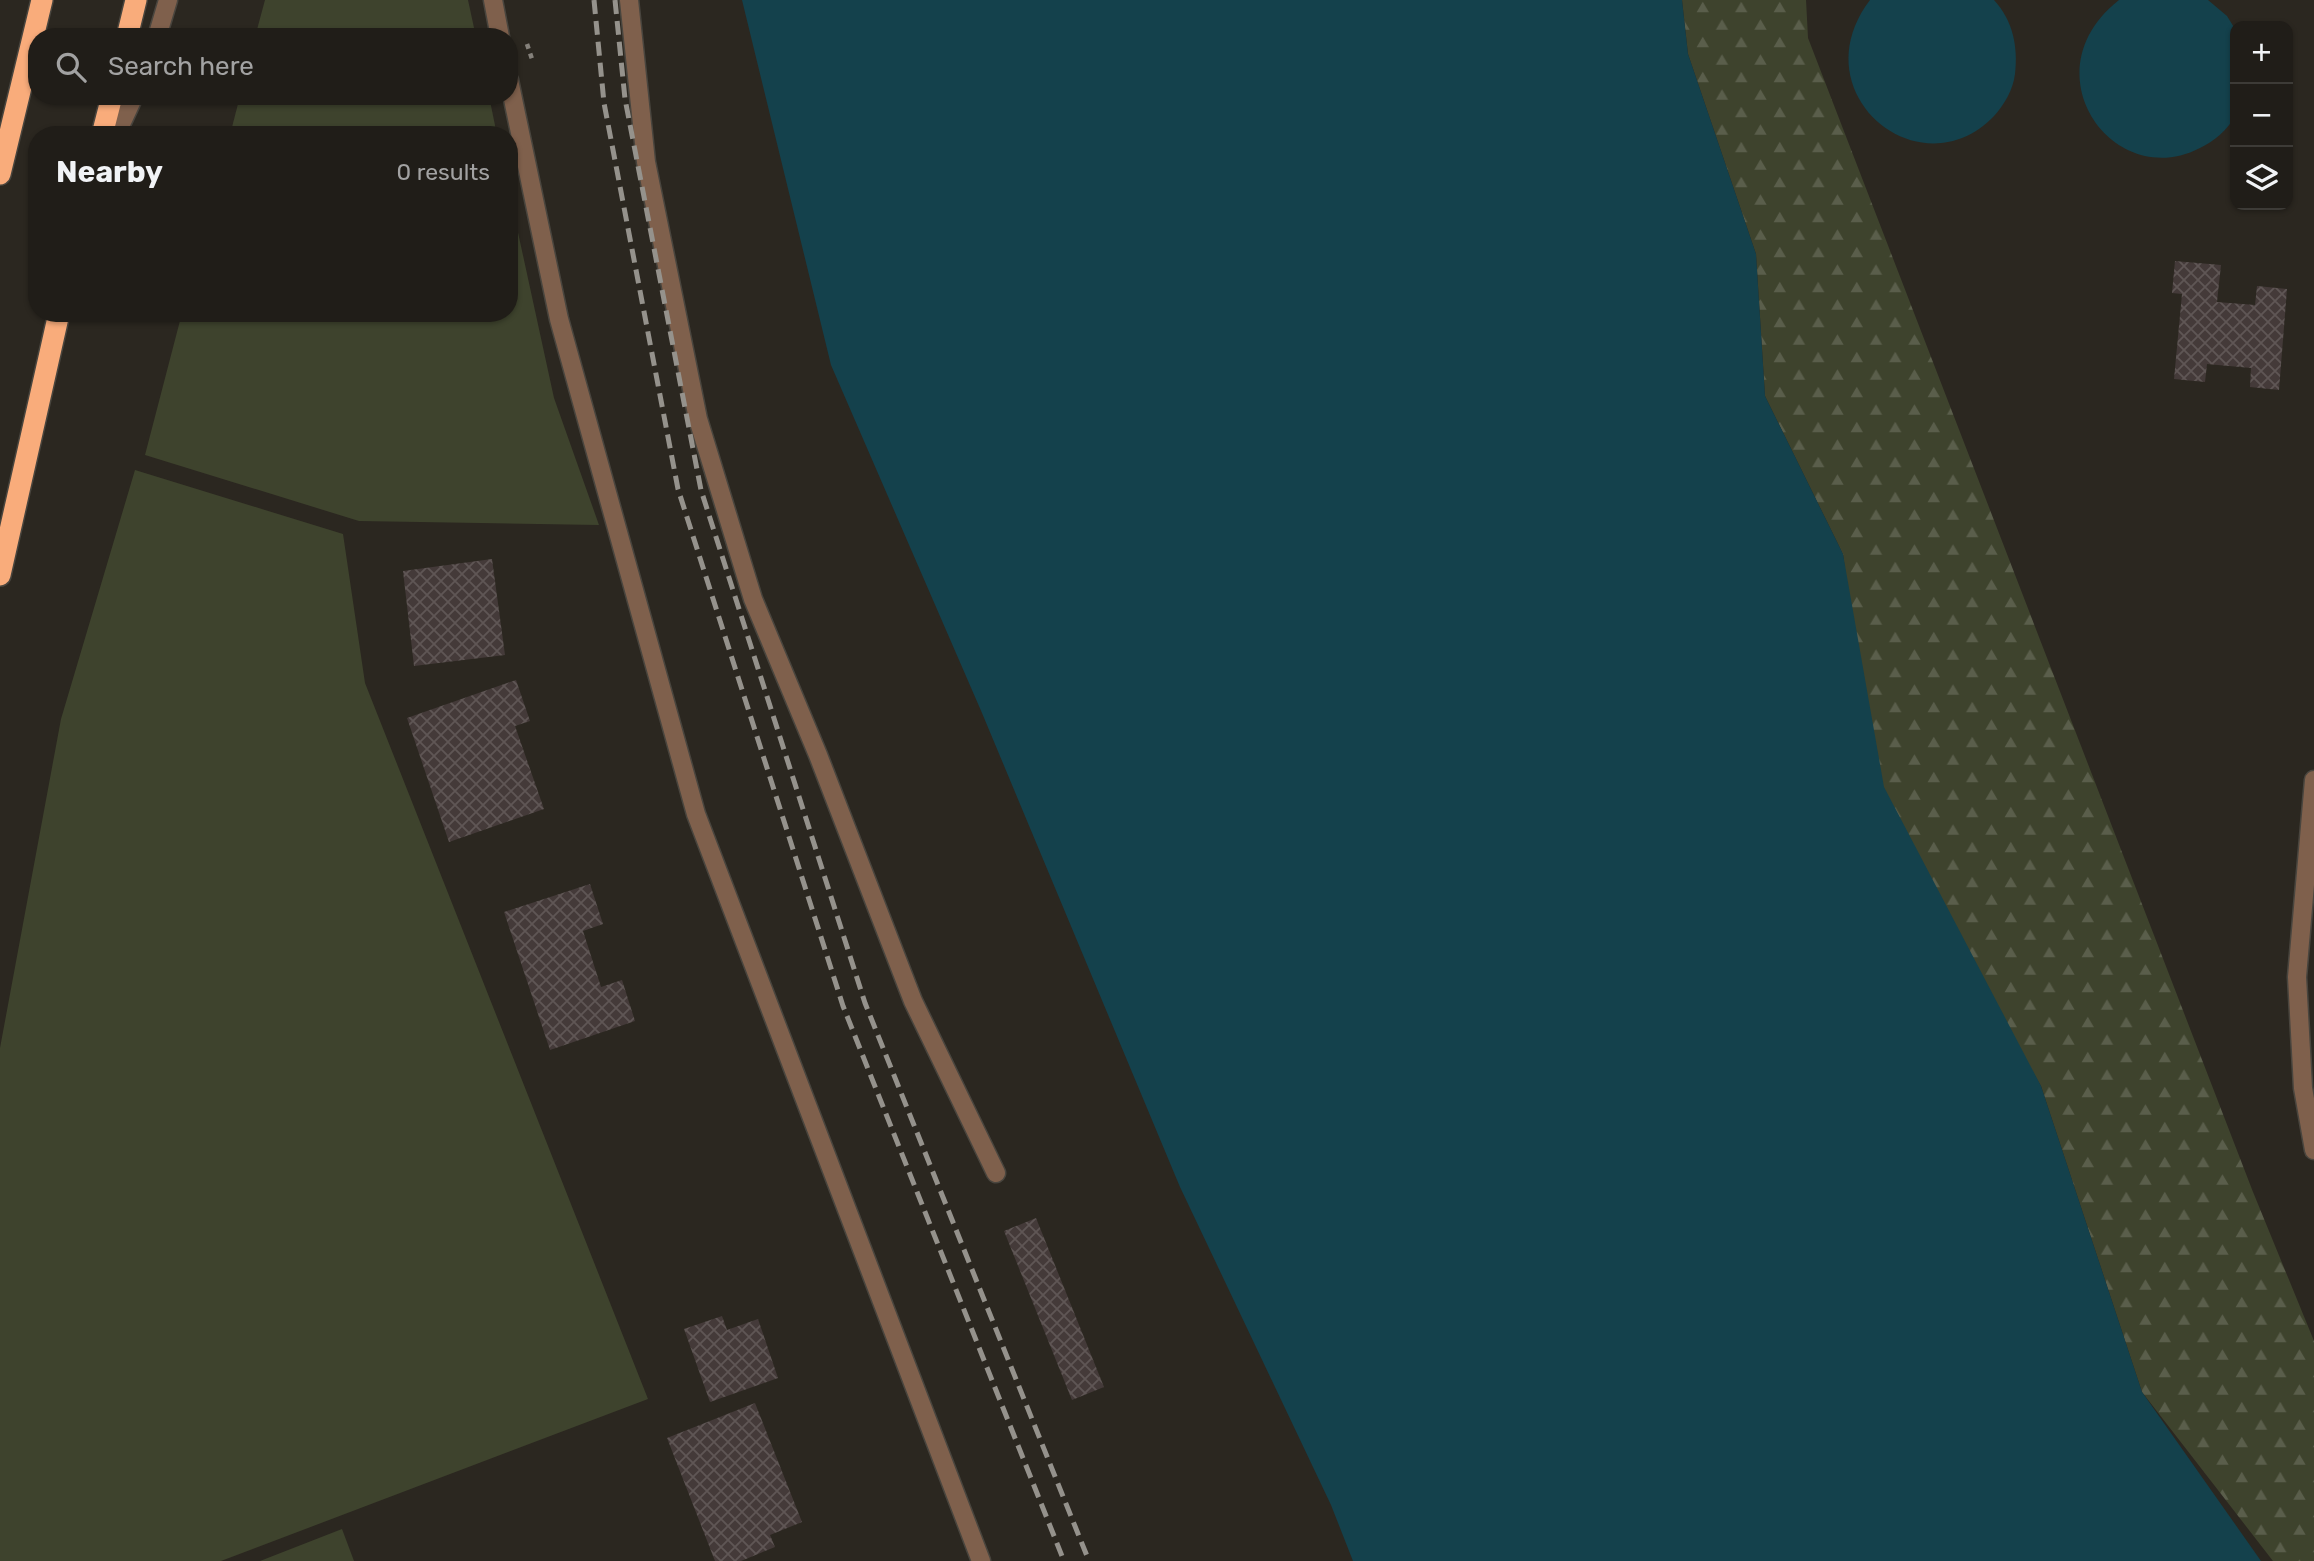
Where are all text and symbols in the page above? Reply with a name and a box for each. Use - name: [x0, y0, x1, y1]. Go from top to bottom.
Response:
- map controls: [2230, 21, 2293, 210]
- button: +: [2230, 21, 2293, 84]
- search box: [28, 28, 518, 105]
- icon: search: [52, 48, 90, 86]
- text: Search here: [108, 51, 254, 82]
- button: −: [2230, 84, 2293, 147]
- button: layers: [2230, 147, 2293, 210]
- text: Nearby: [56, 154, 163, 190]
- text: 0 results: [396, 158, 490, 186]

